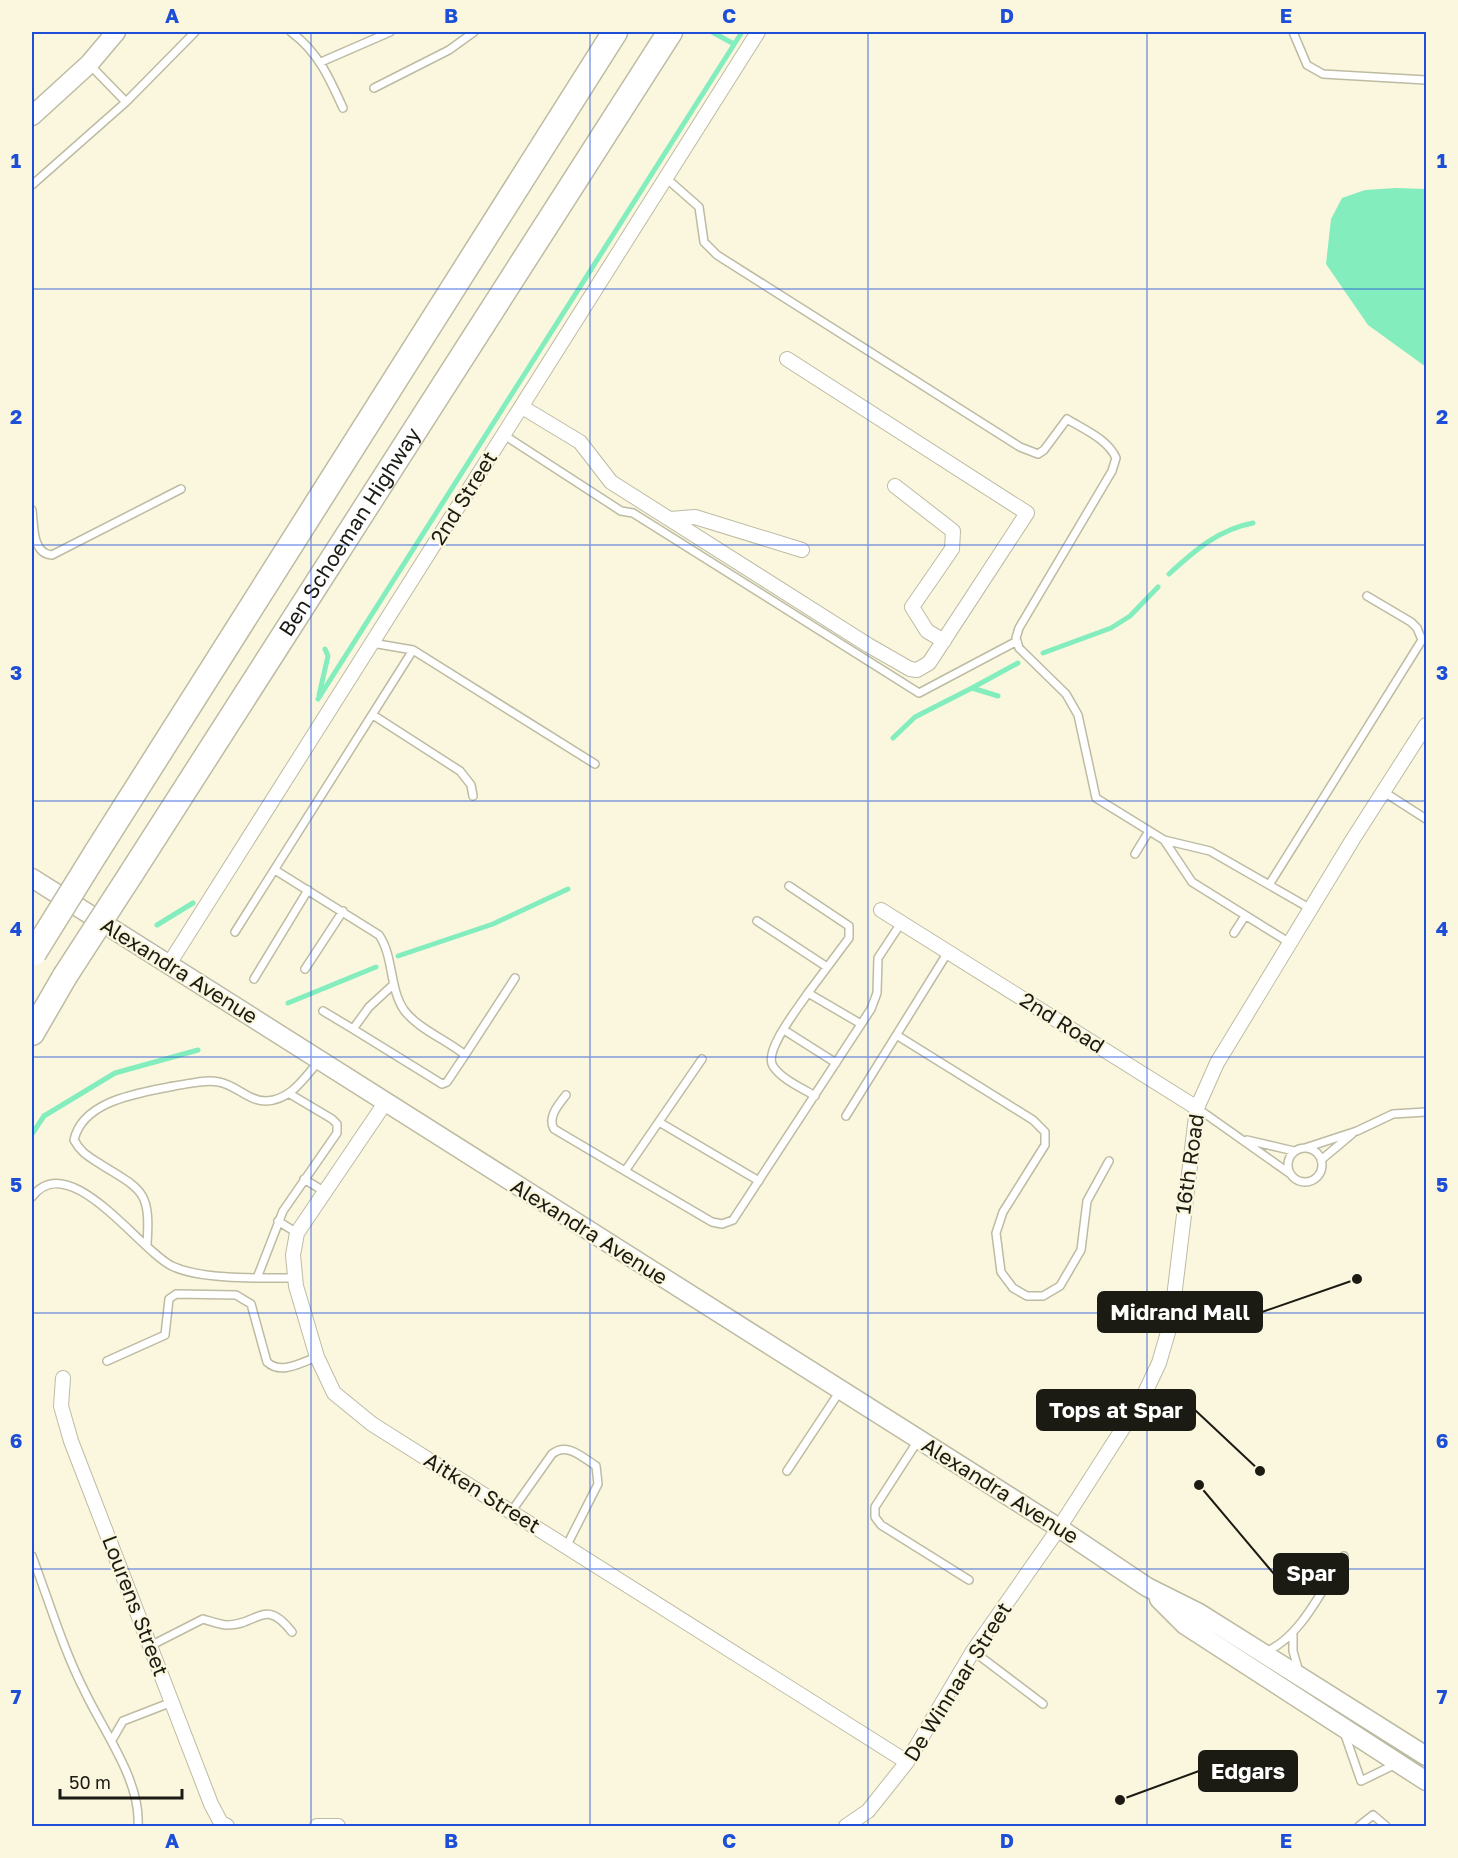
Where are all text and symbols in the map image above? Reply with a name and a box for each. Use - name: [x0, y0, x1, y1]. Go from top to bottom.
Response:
- text: A: [165, 3, 179, 27]
- text: B: [444, 3, 458, 27]
- text: C: [722, 3, 736, 27]
- text: D: [1000, 3, 1014, 27]
- text: E: [1280, 3, 1292, 27]
- text: 1: [11, 148, 21, 172]
- text: 1: [1437, 148, 1447, 172]
- text: 2: [10, 404, 22, 428]
- text: 2: [1436, 404, 1448, 428]
- street label: Ben Schoeman Highway: [273, 422, 426, 641]
- street label: 2nd Street: [424, 446, 502, 549]
- text: 3: [10, 660, 22, 684]
- text: 3: [1436, 660, 1448, 684]
- street label: Alexandra Avenue: [96, 911, 263, 1029]
- text: 4: [10, 916, 22, 940]
- text: 4: [1436, 916, 1448, 940]
- street label: 2nd Road: [1015, 986, 1110, 1058]
- street label: 16th Road: [1169, 1112, 1209, 1216]
- text: 5: [10, 1172, 22, 1196]
- street label: Alexandra Avenue: [506, 1172, 673, 1290]
- text: 5: [1436, 1172, 1448, 1196]
- callout: Midrand Mall: [1098, 1292, 1262, 1332]
- text: Midrand Mall: [1110, 1298, 1250, 1325]
- callout: Tops at Spar: [1037, 1390, 1195, 1430]
- text: Tops at Spar: [1049, 1396, 1183, 1423]
- text: 6: [10, 1428, 22, 1452]
- text: 6: [1436, 1428, 1448, 1452]
- street label: Alexandra Avenue: [917, 1431, 1084, 1549]
- street label: Aitken Street: [420, 1446, 545, 1538]
- street label: Lourens Street: [97, 1532, 175, 1680]
- callout: Spar: [1274, 1554, 1348, 1594]
- text: Spar: [1286, 1559, 1336, 1586]
- street label: De Winnaar Street: [898, 1597, 1017, 1766]
- text: 7: [11, 1684, 22, 1708]
- text: 7: [1437, 1684, 1448, 1708]
- callout: Edgars: [1199, 1751, 1297, 1791]
- text: Edgars: [1211, 1757, 1285, 1784]
- scale bar: [60, 1762, 182, 1800]
- text: 50 m: [69, 1771, 111, 1793]
- text: A: [165, 1828, 179, 1852]
- text: B: [444, 1828, 458, 1852]
- text: C: [722, 1828, 736, 1852]
- text: D: [1000, 1828, 1014, 1852]
- text: E: [1280, 1828, 1292, 1852]

